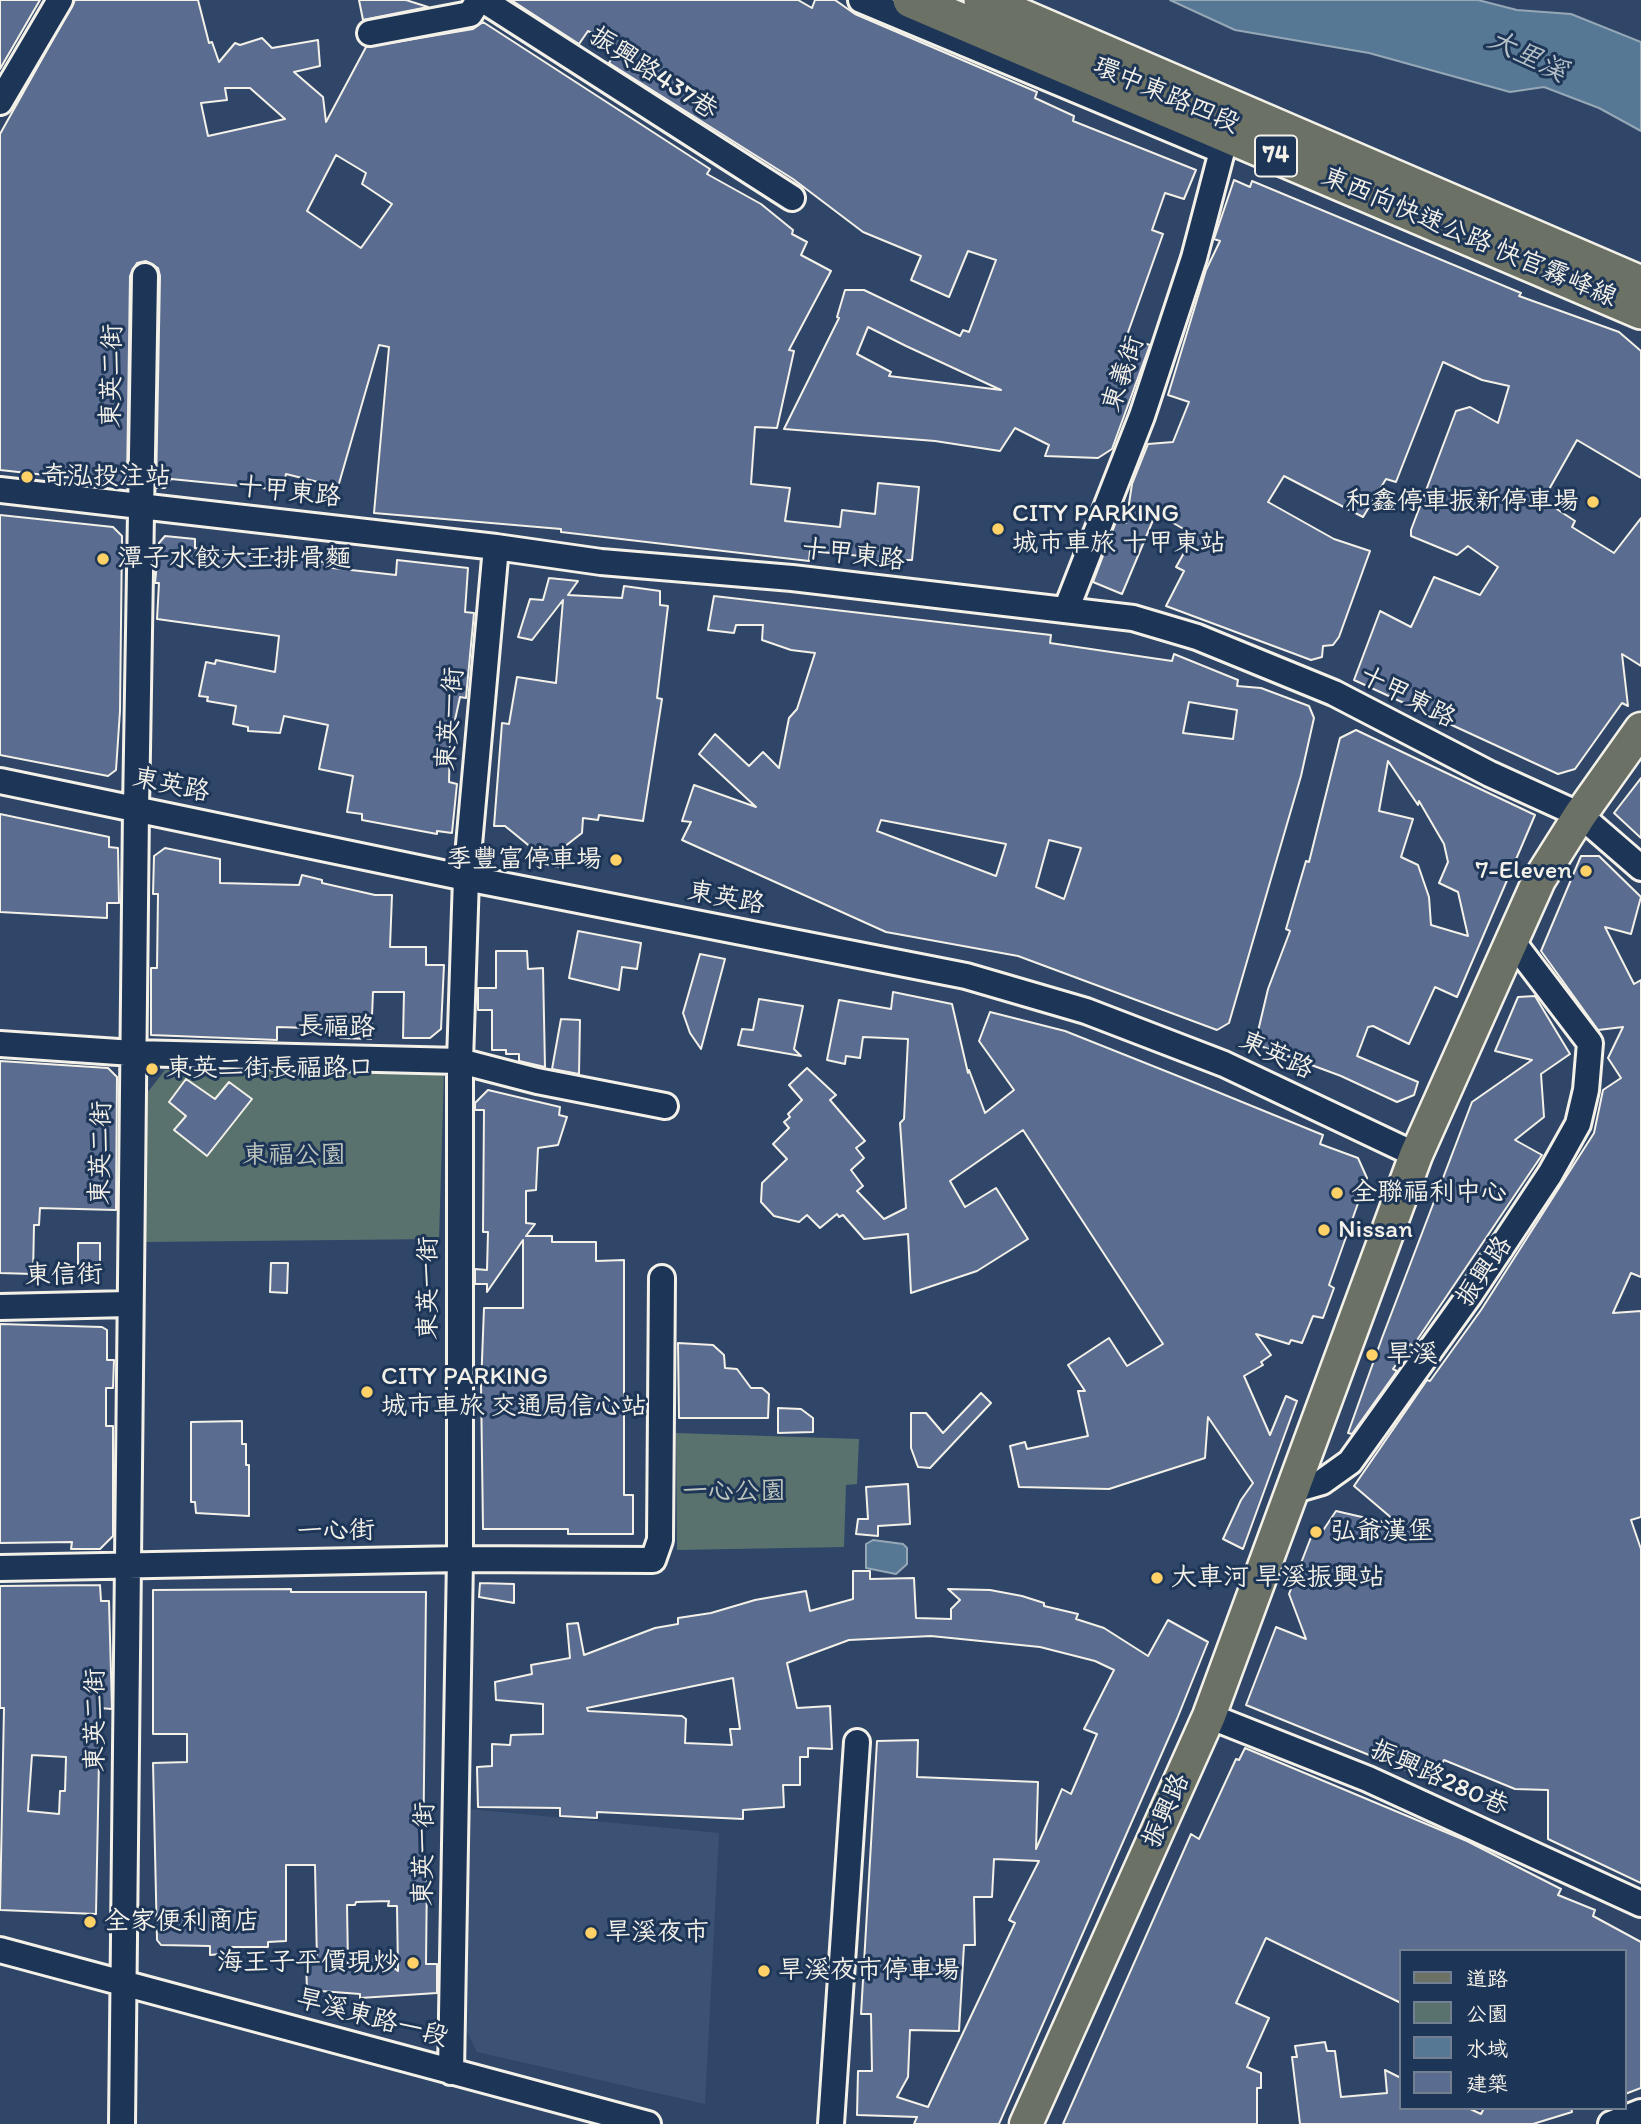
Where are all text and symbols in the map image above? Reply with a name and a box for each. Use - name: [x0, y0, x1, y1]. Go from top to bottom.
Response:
- street label: 振興路437巷: [583, 21, 723, 127]
- water label: 大里溪: [1482, 23, 1572, 91]
- street label: 環中東路四段: [1088, 51, 1244, 141]
- road number: 74: [1255, 136, 1297, 176]
- street label: 東西向快速公路 快官霧峰線: [1317, 162, 1621, 314]
- street label: 東英二街: [96, 324, 130, 428]
- street label: 東義街: [1097, 332, 1151, 416]
- place label: 奇泓投注站: [41, 461, 171, 493]
- marker: 奇泓投注站: [19, 469, 35, 485]
- street label: 十甲東路: [236, 472, 342, 514]
- place label: 和鑫停車振新停車場: [1345, 486, 1579, 518]
- marker: 和鑫停車振新停車場: [1585, 494, 1601, 510]
- place label: CITY PARKING 城市車旅 十甲東站: [1012, 498, 1226, 560]
- marker: CITY PARKING 城市車旅 十甲東站: [990, 521, 1006, 537]
- street label: 十甲東路: [799, 534, 907, 578]
- place label: 潭子水餃大王排骨麵: [117, 543, 351, 575]
- marker: 潭子水餃大王排骨麵: [95, 551, 111, 567]
- street label: 十甲東路: [1354, 660, 1460, 736]
- street label: 東英一街: [431, 666, 471, 772]
- street label: 東英路: [130, 763, 212, 809]
- place label: 季豐富停車場: [446, 844, 602, 876]
- marker: 季豐富停車場: [608, 852, 624, 868]
- place label: 7-Eleven: [1475, 855, 1572, 887]
- marker: 7-Eleven: [1578, 863, 1594, 879]
- street label: 東英路: [685, 876, 767, 922]
- street label: 長福路: [297, 1012, 375, 1044]
- street label: 東英路: [1234, 1025, 1318, 1087]
- place label: 東英二街長福路口: [166, 1053, 374, 1085]
- marker: 東英二街長福路口: [144, 1061, 160, 1077]
- street label: 東英二街: [85, 1101, 119, 1205]
- park label: 東福公園: [242, 1140, 346, 1172]
- place label: 全聯福利中心: [1351, 1177, 1507, 1209]
- marker: 全聯福利中心: [1329, 1185, 1345, 1201]
- place label: Nissan: [1338, 1214, 1413, 1246]
- marker: Nissan: [1316, 1222, 1332, 1238]
- street label: 振興路: [1450, 1231, 1520, 1313]
- street label: 東英一街: [413, 1236, 445, 1340]
- street label: 東信街: [25, 1260, 103, 1292]
- place label: 旱溪: [1386, 1339, 1438, 1371]
- marker: 旱溪: [1364, 1347, 1380, 1363]
- place label: CITY PARKING 城市車旅 交通局信心站: [381, 1361, 647, 1422]
- marker: CITY PARKING 城市車旅 交通局信心站: [359, 1384, 375, 1400]
- park label: 一心公園: [682, 1476, 786, 1508]
- street label: 一心街: [297, 1516, 375, 1548]
- place label: 弘爺漢堡: [1330, 1516, 1434, 1548]
- marker: 弘爺漢堡: [1308, 1524, 1324, 1540]
- place label: 大車河 旱溪振興站: [1171, 1562, 1385, 1594]
- marker: 大車河 旱溪振興站: [1149, 1570, 1165, 1586]
- street label: 東英二街: [80, 1668, 112, 1772]
- street label: 振興路280巷: [1365, 1735, 1513, 1823]
- street label: 振興路: [1137, 1769, 1197, 1853]
- street label: 東英一街: [408, 1802, 442, 1906]
- place label: 全家便利商店: [104, 1906, 260, 1938]
- marker: 全家便利商店: [82, 1914, 98, 1930]
- place label: 旱溪夜市: [605, 1917, 709, 1949]
- marker: 旱溪夜市: [583, 1925, 599, 1941]
- place label: 海王子平價現炒: [217, 1947, 399, 1979]
- legend: [1400, 1949, 1627, 2110]
- marker: 海王子平價現炒: [405, 1955, 421, 1971]
- place label: 旱溪夜市停車場: [778, 1955, 960, 1987]
- marker: 旱溪夜市停車場: [756, 1963, 772, 1979]
- text: 道路: [1466, 1966, 1508, 1991]
- street label: 旱溪東路一段: [293, 1984, 451, 2054]
- text: 公園: [1466, 2001, 1508, 2026]
- text: 水域: [1466, 2036, 1508, 2061]
- text: 建築: [1466, 2071, 1508, 2096]

